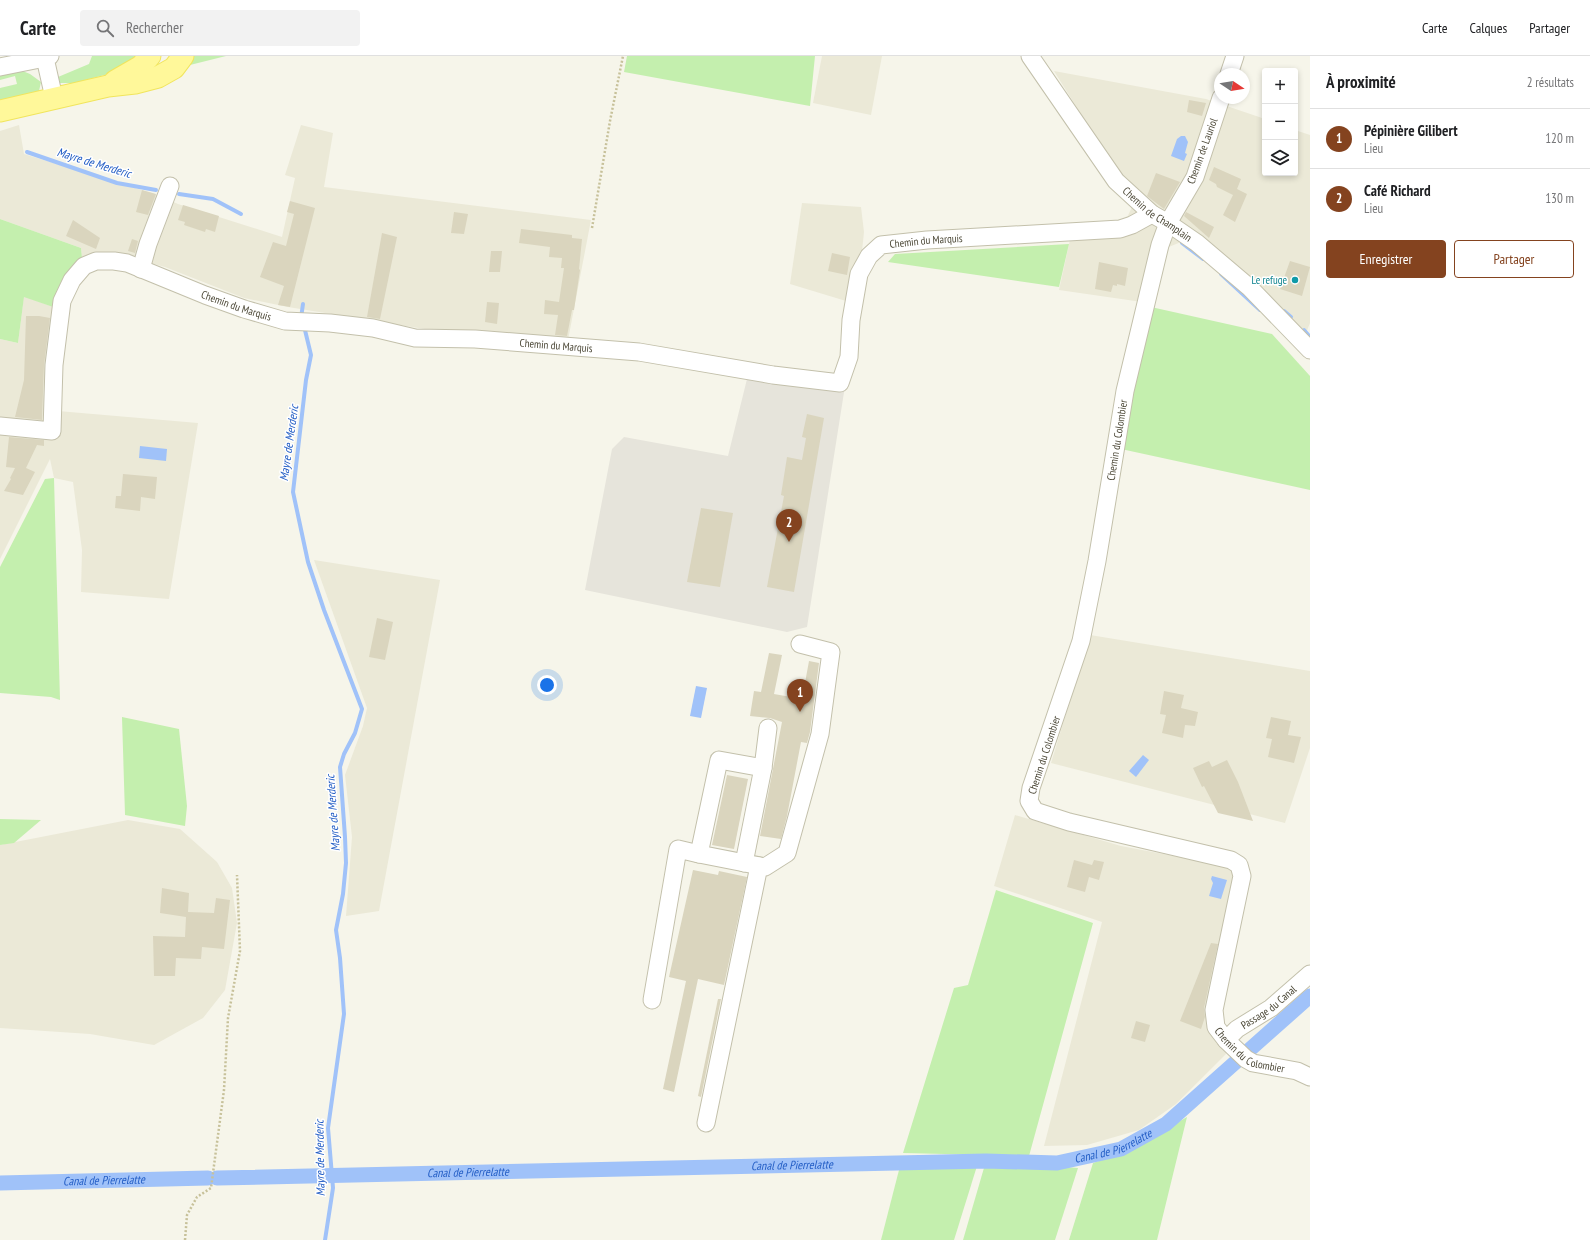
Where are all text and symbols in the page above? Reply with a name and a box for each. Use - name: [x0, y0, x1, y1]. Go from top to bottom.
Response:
- search box: [80, 10, 360, 46]
- text: Carte: [20, 16, 56, 40]
- icon: search: [94, 17, 116, 39]
- text: Rechercher: [126, 18, 183, 37]
- text: Carte: [1422, 19, 1447, 37]
- text: Calques: [1469, 19, 1507, 37]
- text: Partager: [1529, 19, 1570, 37]
- north arrow: [1214, 68, 1250, 104]
- map controls: [1262, 68, 1298, 176]
- button: +: [1262, 68, 1298, 104]
- text: À proximité: [1326, 71, 1396, 93]
- text: 2 résultats: [1527, 74, 1574, 91]
- button: −: [1262, 104, 1298, 140]
- street label: Chemin de Lauriol: [1184, 116, 1221, 186]
- text: Pépinière Gilibert: [1364, 121, 1458, 140]
- text: 1: [1336, 130, 1342, 147]
- text: 120 m: [1545, 130, 1574, 147]
- button: layers: [1262, 140, 1298, 176]
- text: Lieu: [1364, 140, 1383, 157]
- water label: Mayre de Merderic: [55, 144, 135, 181]
- text: Café Richard: [1364, 181, 1431, 200]
- street label: Chemin de Champlain: [1120, 184, 1195, 245]
- text: 2: [1336, 190, 1342, 207]
- text: 130 m: [1545, 190, 1574, 207]
- text: Lieu: [1364, 200, 1383, 217]
- street label: Chemin du Marquis: [889, 231, 963, 251]
- button: Enregistrer: [1326, 240, 1446, 278]
- button: Partager: [1454, 240, 1574, 278]
- place label: Le refuge: [1252, 273, 1287, 287]
- marker: Le refuge: [1290, 275, 1300, 285]
- street label: Chemin du Marquis: [199, 287, 273, 324]
- street label: Chemin du Marquis: [519, 336, 593, 355]
- street label: Chemin du Colombier: [1104, 399, 1130, 481]
- water label: Mayre de Merderic: [276, 402, 302, 482]
- pin: 2: [776, 509, 802, 542]
- your location: [537, 675, 557, 695]
- pin: 1: [787, 679, 813, 712]
- street label: Chemin du Colombier: [1025, 714, 1063, 796]
- water label: Mayre de Merderic: [322, 773, 343, 852]
- street label: Passage du Canal: [1238, 982, 1300, 1032]
- street label: Chemin du Colombier: [1212, 1024, 1286, 1076]
- water label: Mayre de Merderic: [311, 1118, 328, 1196]
- water label: Canal de Pierrelatte: [1073, 1125, 1155, 1166]
- water label: Canal de Pierrelatte: [751, 1156, 834, 1173]
- water label: Canal de Pierrelatte: [427, 1164, 510, 1180]
- water label: Canal de Pierrelatte: [63, 1171, 146, 1188]

